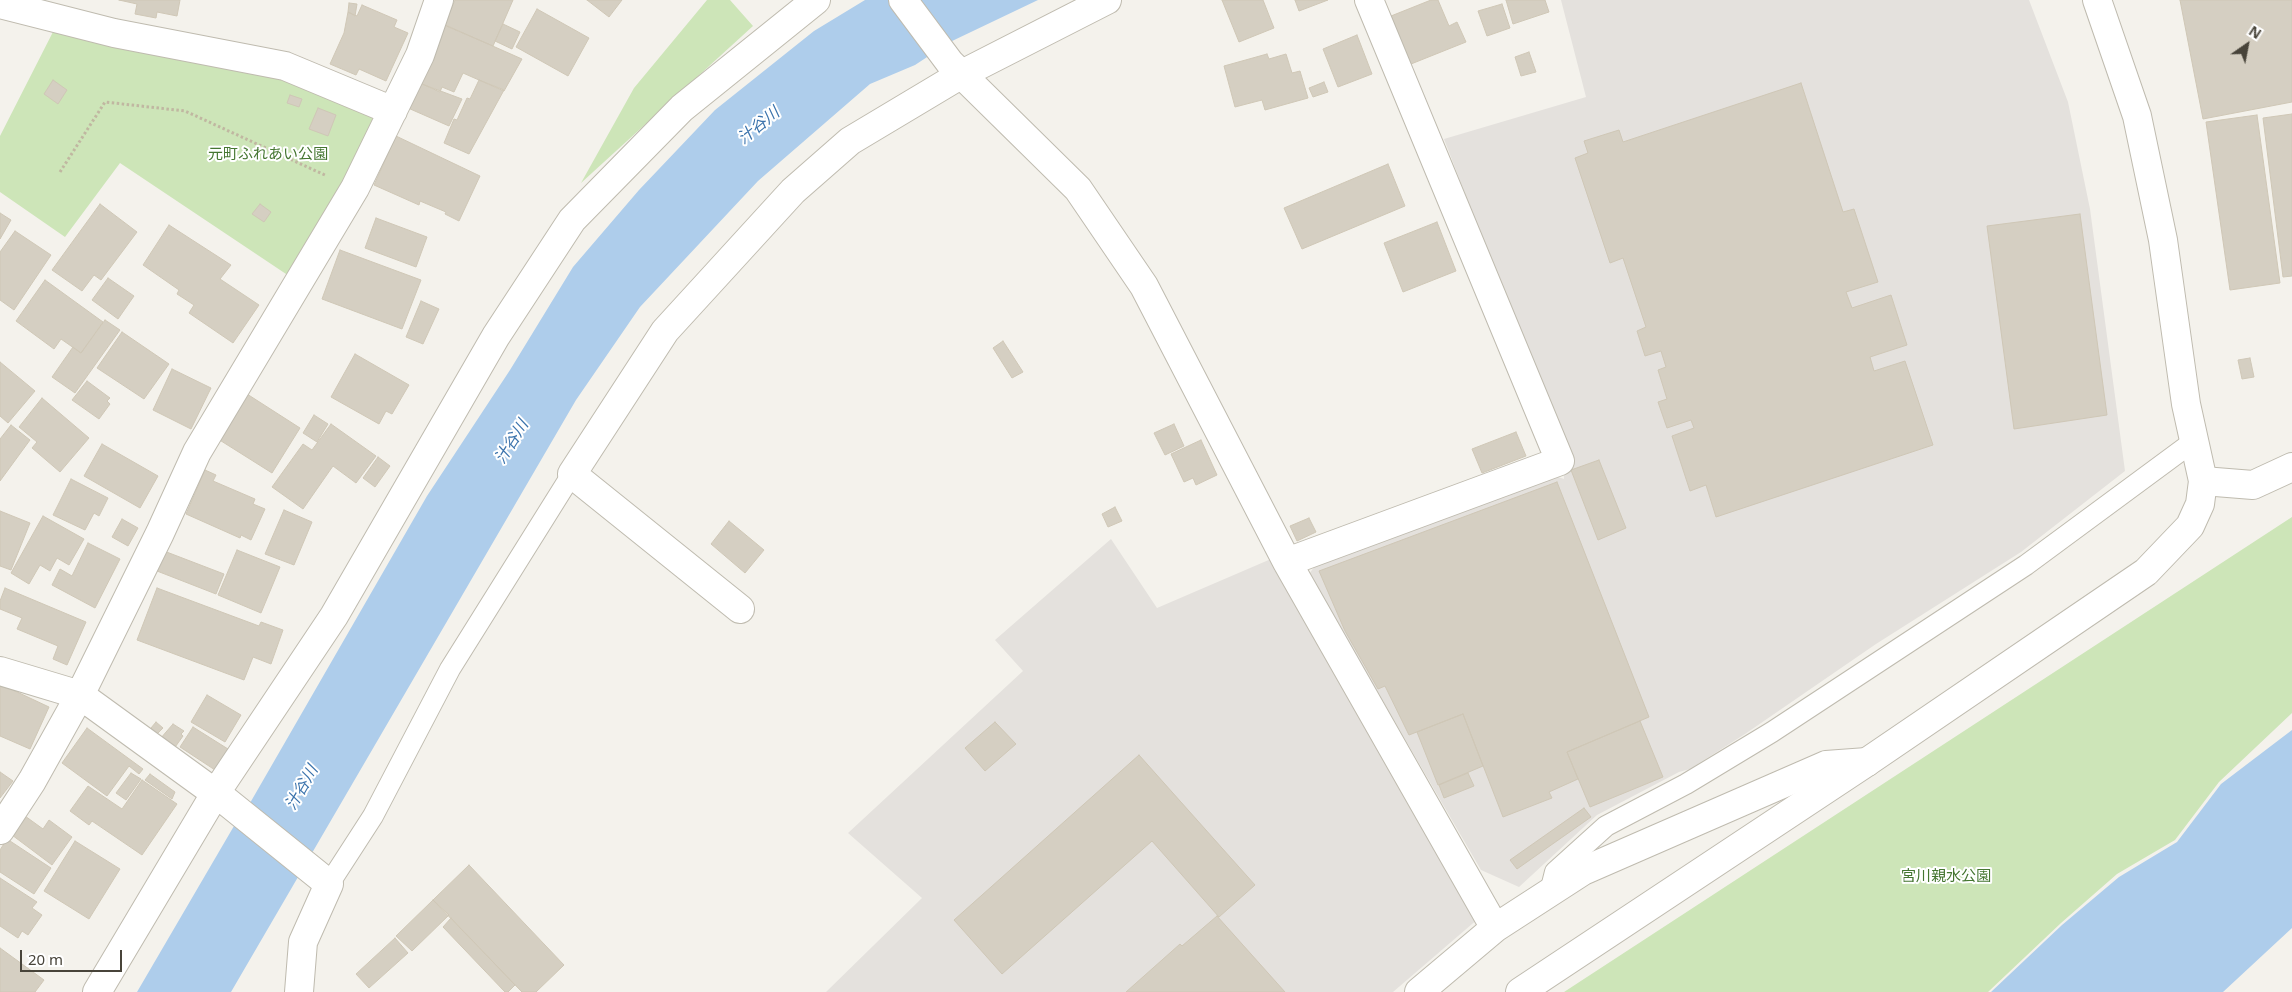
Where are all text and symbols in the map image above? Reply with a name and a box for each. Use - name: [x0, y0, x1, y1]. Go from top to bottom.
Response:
- north arrow: [2222, 20, 2272, 70]
- text: N: [2245, 21, 2265, 43]
- water label: 汁谷川: [734, 103, 784, 149]
- park label: 元町ふれあい公園: [208, 146, 328, 164]
- water label: 汁谷川: [491, 417, 533, 467]
- water label: 汁谷川: [282, 762, 322, 814]
- park label: 宮川親水公園: [1901, 868, 1991, 886]
- scale bar: [22, 940, 125, 972]
- text: 20 m: [28, 949, 63, 969]

